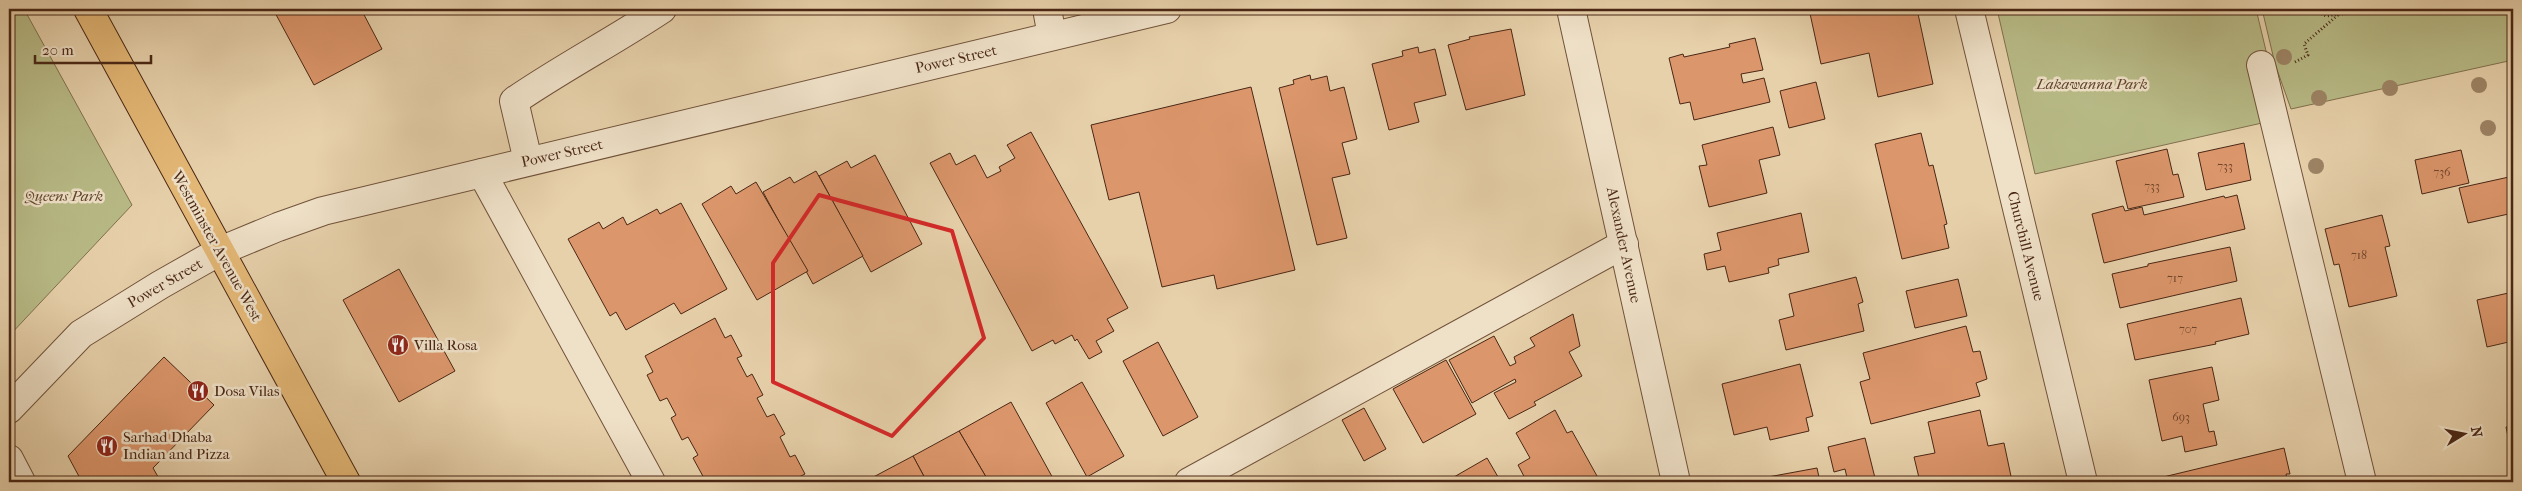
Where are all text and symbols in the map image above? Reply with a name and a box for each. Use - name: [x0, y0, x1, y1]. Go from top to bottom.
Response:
- scale bar: [35, 32, 151, 64]
- text: 20 m: [42, 41, 74, 59]
- street label: Power Street: [913, 41, 999, 77]
- park label: Lakawanna Park: [2035, 75, 2148, 93]
- street label: Power Street: [519, 135, 605, 171]
- house number: 733: [2217, 159, 2233, 173]
- house number: 736: [2433, 165, 2451, 179]
- street label: Westminster Avenue West: [168, 167, 266, 325]
- house number: 733: [2144, 179, 2160, 193]
- street label: Alexander Avenue: [1603, 184, 1645, 305]
- park label: Queens Park: [24, 187, 103, 205]
- street label: Churchill Avenue: [2004, 189, 2048, 303]
- house number: 718: [2351, 248, 2367, 262]
- street label: Power Street: [124, 254, 206, 312]
- house number: 717: [2167, 271, 2183, 285]
- house number: 707: [2179, 322, 2197, 336]
- restaurant icon: Villa Rosa: [386, 333, 410, 357]
- place label: Villa Rosa: [413, 336, 478, 354]
- restaurant icon: Dosa Vilas: [186, 379, 210, 403]
- place label: Dosa Vilas: [214, 382, 280, 400]
- north arrow: [2440, 408, 2490, 458]
- house number: 693: [2172, 410, 2190, 424]
- text: N: [2467, 425, 2486, 439]
- place label: Sarhad Dhaba Indian and Pizza: [123, 428, 231, 463]
- restaurant icon: Sarhad Dhaba Indian and Pizza: [95, 434, 119, 458]

